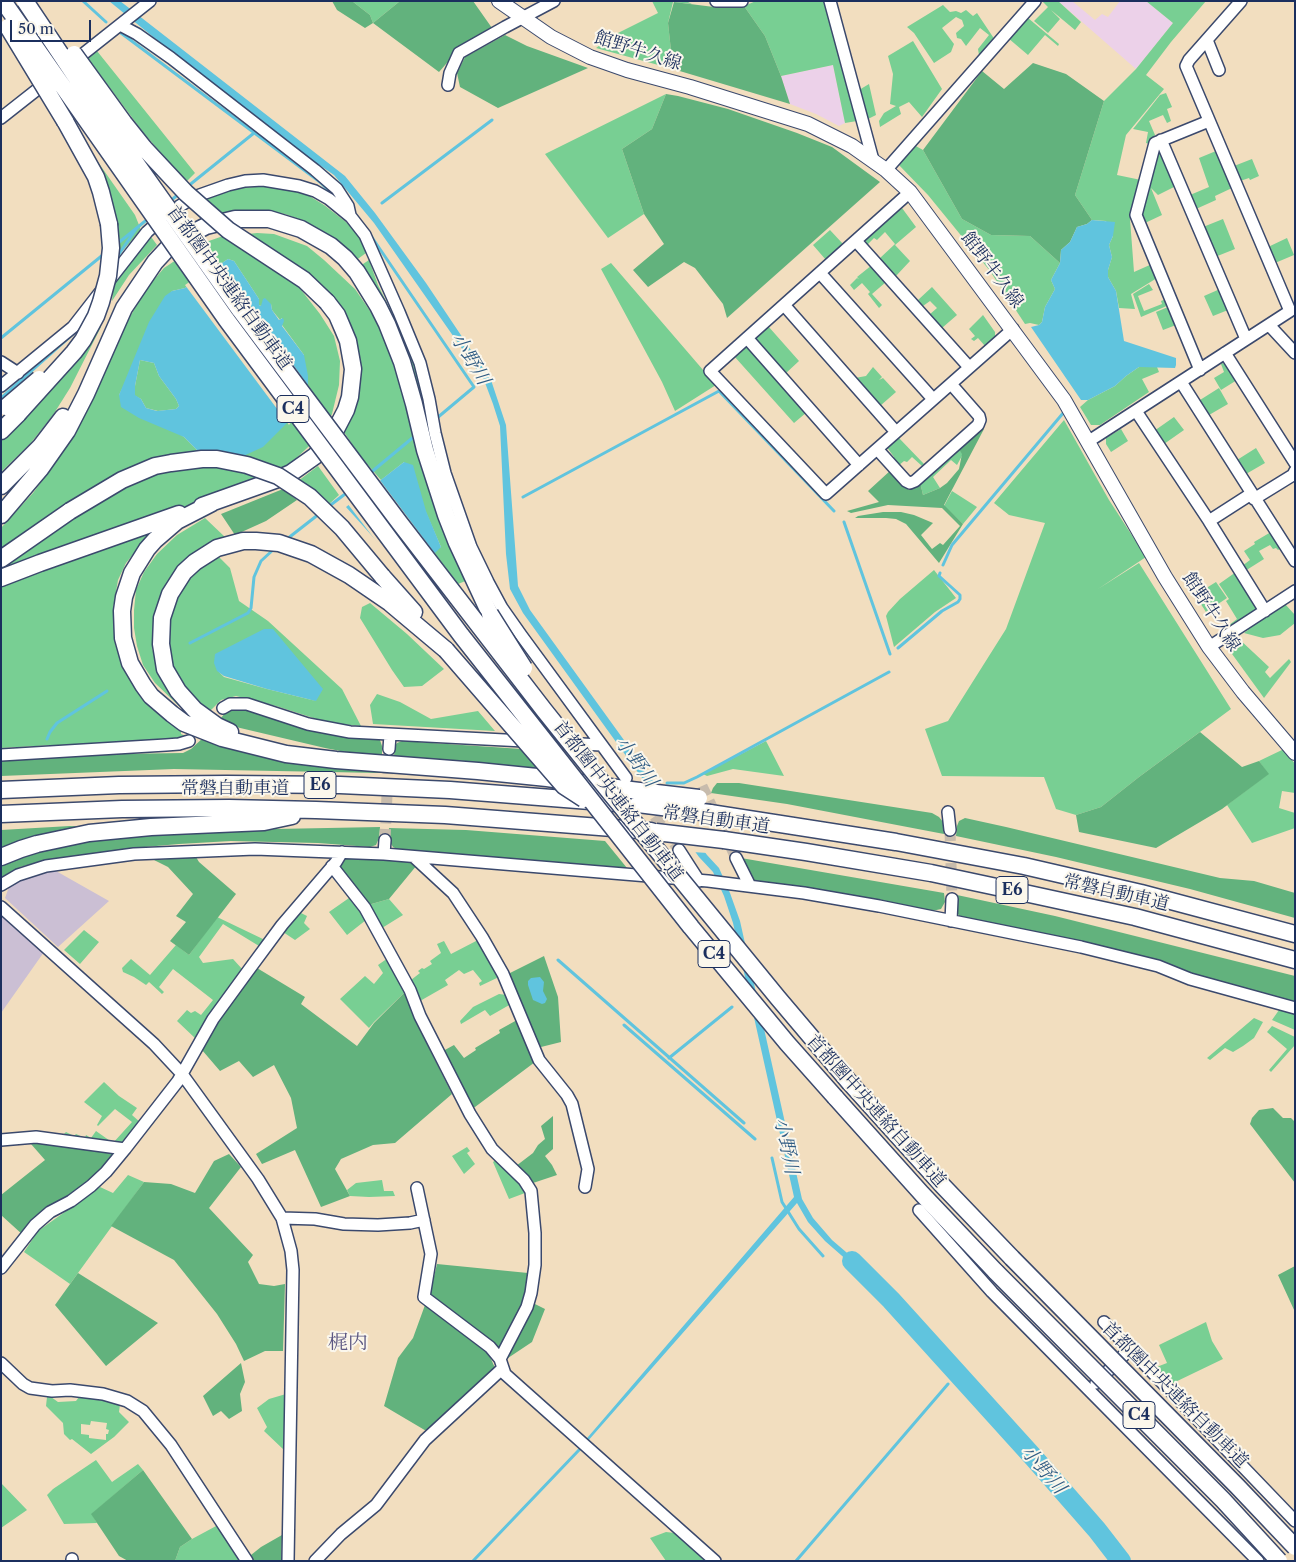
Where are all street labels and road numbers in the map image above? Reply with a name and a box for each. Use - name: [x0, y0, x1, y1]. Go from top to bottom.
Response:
- street label: 館野牛久線: [592, 27, 684, 75]
- street label: 首都圏中央連絡自動車道: [162, 202, 296, 374]
- street label: 館野牛久線: [956, 228, 1028, 312]
- road number: C4: [277, 396, 309, 422]
- street label: 館野牛久線: [1177, 568, 1245, 656]
- street label: 首都圏中央連絡自動車道: [549, 716, 687, 886]
- road number: E6: [304, 772, 336, 798]
- street label: 常磐自動車道: [181, 778, 289, 800]
- street label: 常磐自動車道: [661, 802, 771, 838]
- street label: 常磐自動車道: [1061, 870, 1171, 916]
- road number: E6: [996, 876, 1028, 904]
- road number: C4: [698, 941, 730, 968]
- street label: 首都圏中央連絡自動車道: [802, 1030, 950, 1192]
- street label: 首都圏中央連絡自動車道: [1097, 1317, 1253, 1473]
- road number: C4: [1123, 1402, 1155, 1428]

